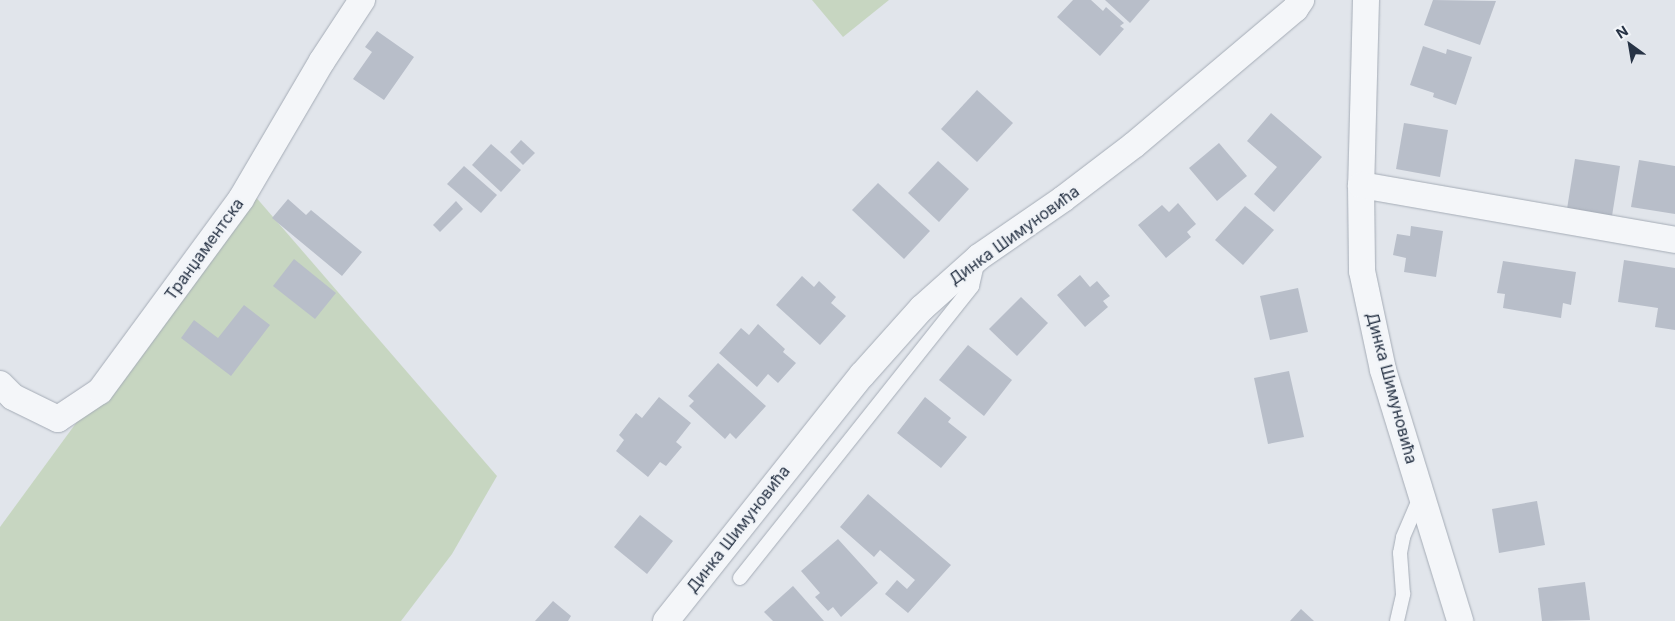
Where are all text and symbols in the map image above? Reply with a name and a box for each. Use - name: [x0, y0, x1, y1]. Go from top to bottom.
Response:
- north arrow: [1605, 20, 1655, 70]
- text: N: [1613, 22, 1631, 42]
- street label: Динка Шимуновића: [945, 181, 1083, 289]
- street label: Транџаментска: [161, 194, 247, 304]
- street label: Динка Шимуновића: [1363, 310, 1421, 466]
- street label: Динка Шимуновића: [682, 462, 794, 596]

